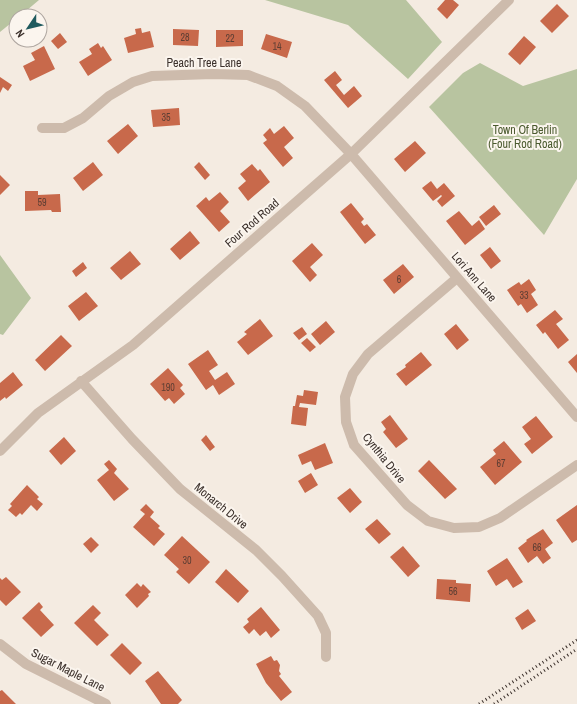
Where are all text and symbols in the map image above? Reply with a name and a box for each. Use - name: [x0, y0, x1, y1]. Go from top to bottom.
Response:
- north arrow: [8, 8, 48, 48]
- text: N: [12, 27, 27, 40]
- house number: 28: [180, 31, 190, 44]
- house number: 22: [225, 32, 235, 45]
- house number: 14: [272, 40, 282, 53]
- street label: Peach Tree Lane: [167, 55, 241, 71]
- house number: 35: [161, 111, 171, 124]
- park label: Town Of Berlin (Four Rod Road): [488, 122, 562, 152]
- street label: Four Rod Road: [222, 195, 282, 251]
- house number: 59: [37, 196, 47, 209]
- street label: Lori Ann Lane: [448, 249, 500, 305]
- house number: 6: [397, 273, 402, 286]
- house number: 33: [519, 289, 529, 302]
- house number: 190: [161, 381, 175, 394]
- street label: Cynthia Drive: [359, 430, 409, 486]
- house number: 67: [496, 457, 506, 470]
- street label: Monarch Drive: [191, 479, 251, 533]
- house number: 66: [532, 541, 542, 554]
- house number: 30: [182, 554, 192, 567]
- house number: 56: [448, 585, 458, 598]
- street label: Sugar Maple Lane: [29, 645, 107, 695]

